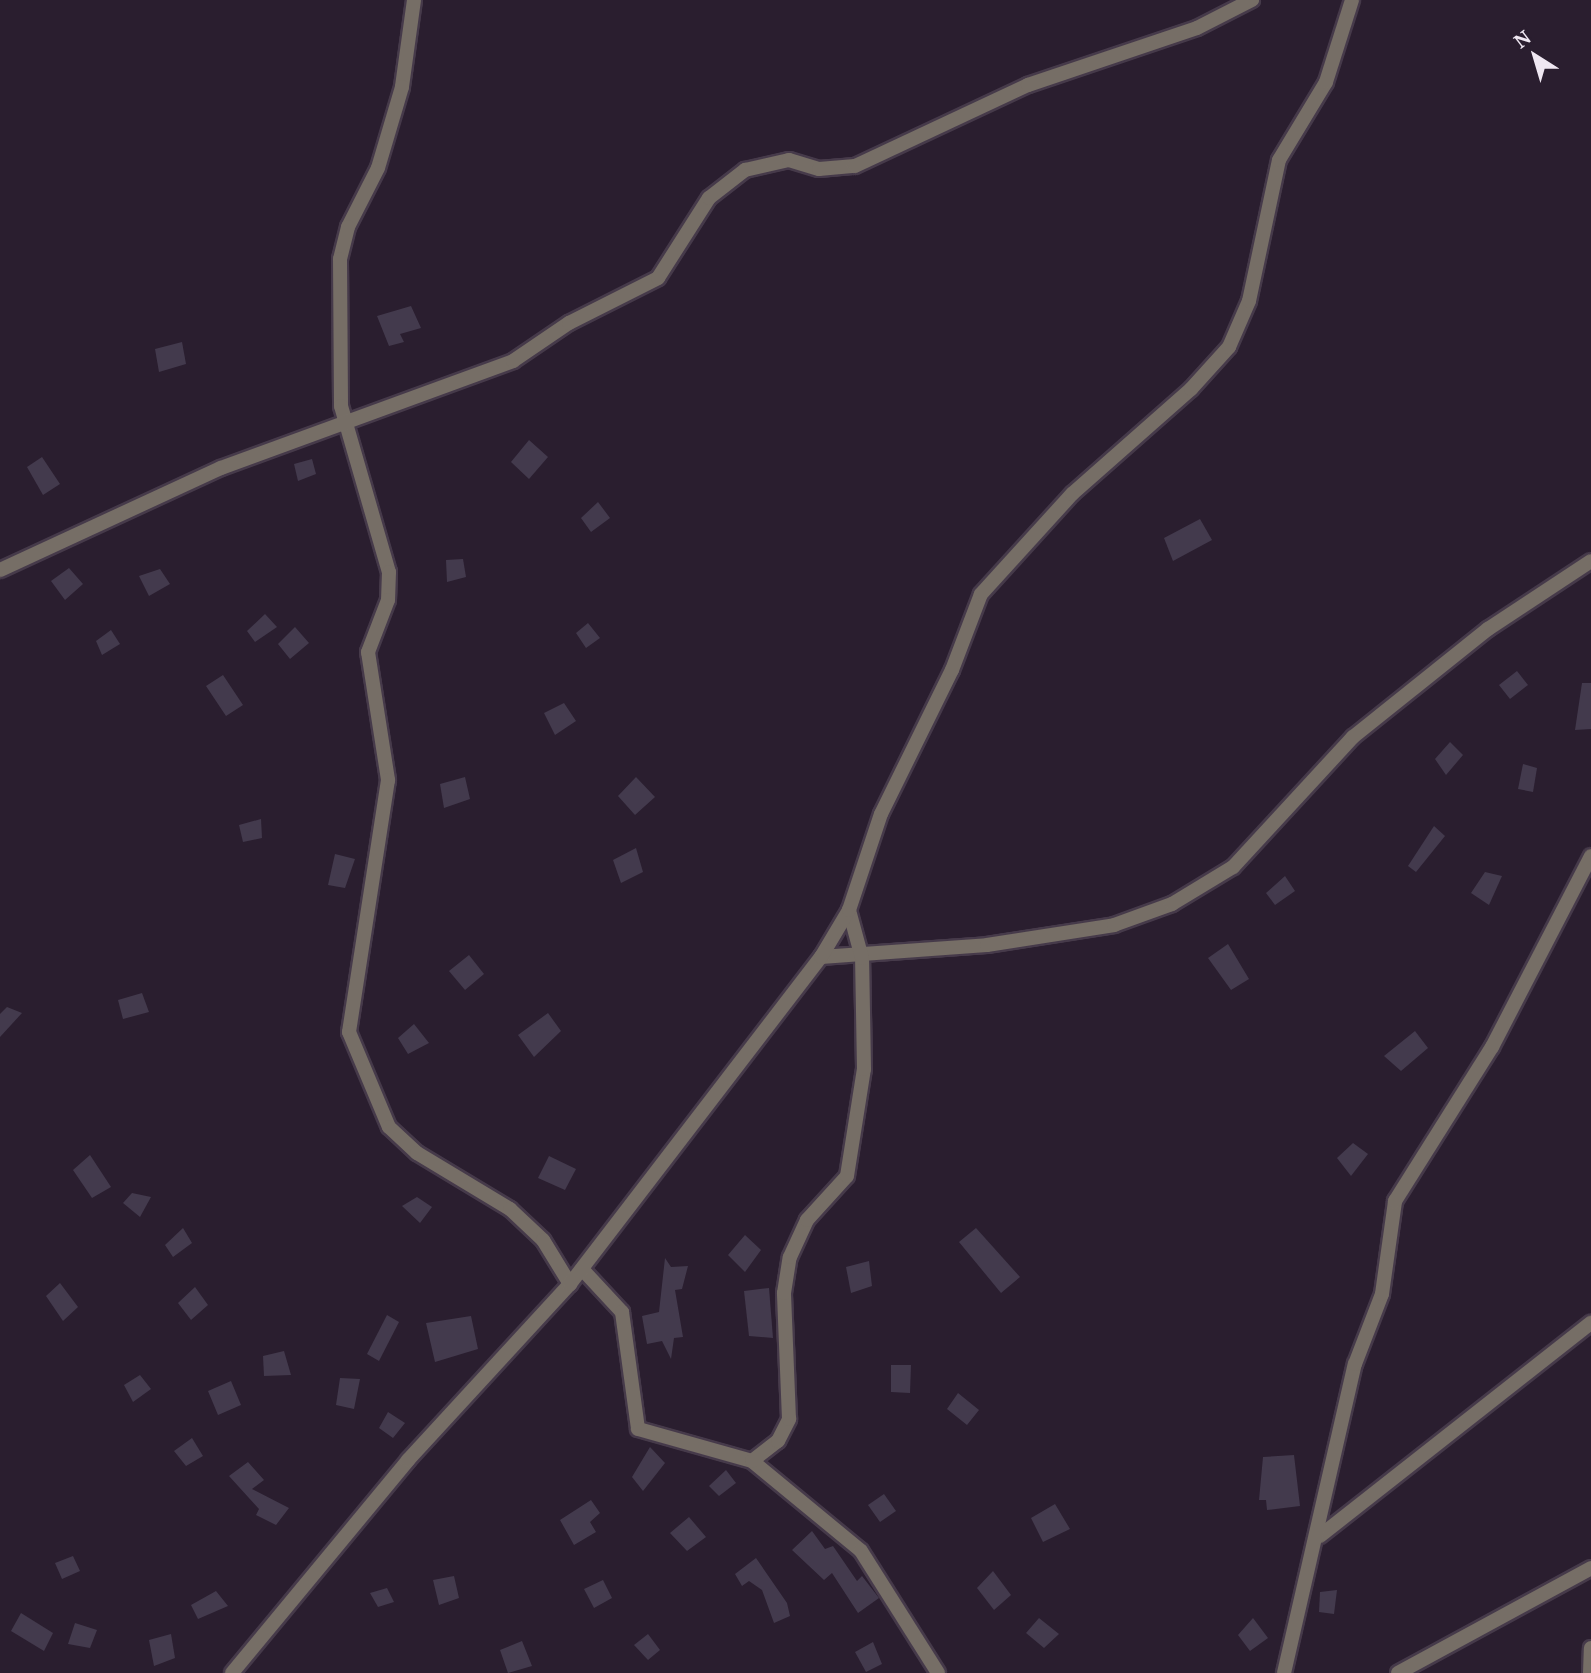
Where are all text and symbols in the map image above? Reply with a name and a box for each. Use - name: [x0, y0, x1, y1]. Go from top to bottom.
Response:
- north arrow: [1500, 21, 1570, 91]
- text: N: [1509, 24, 1536, 54]

